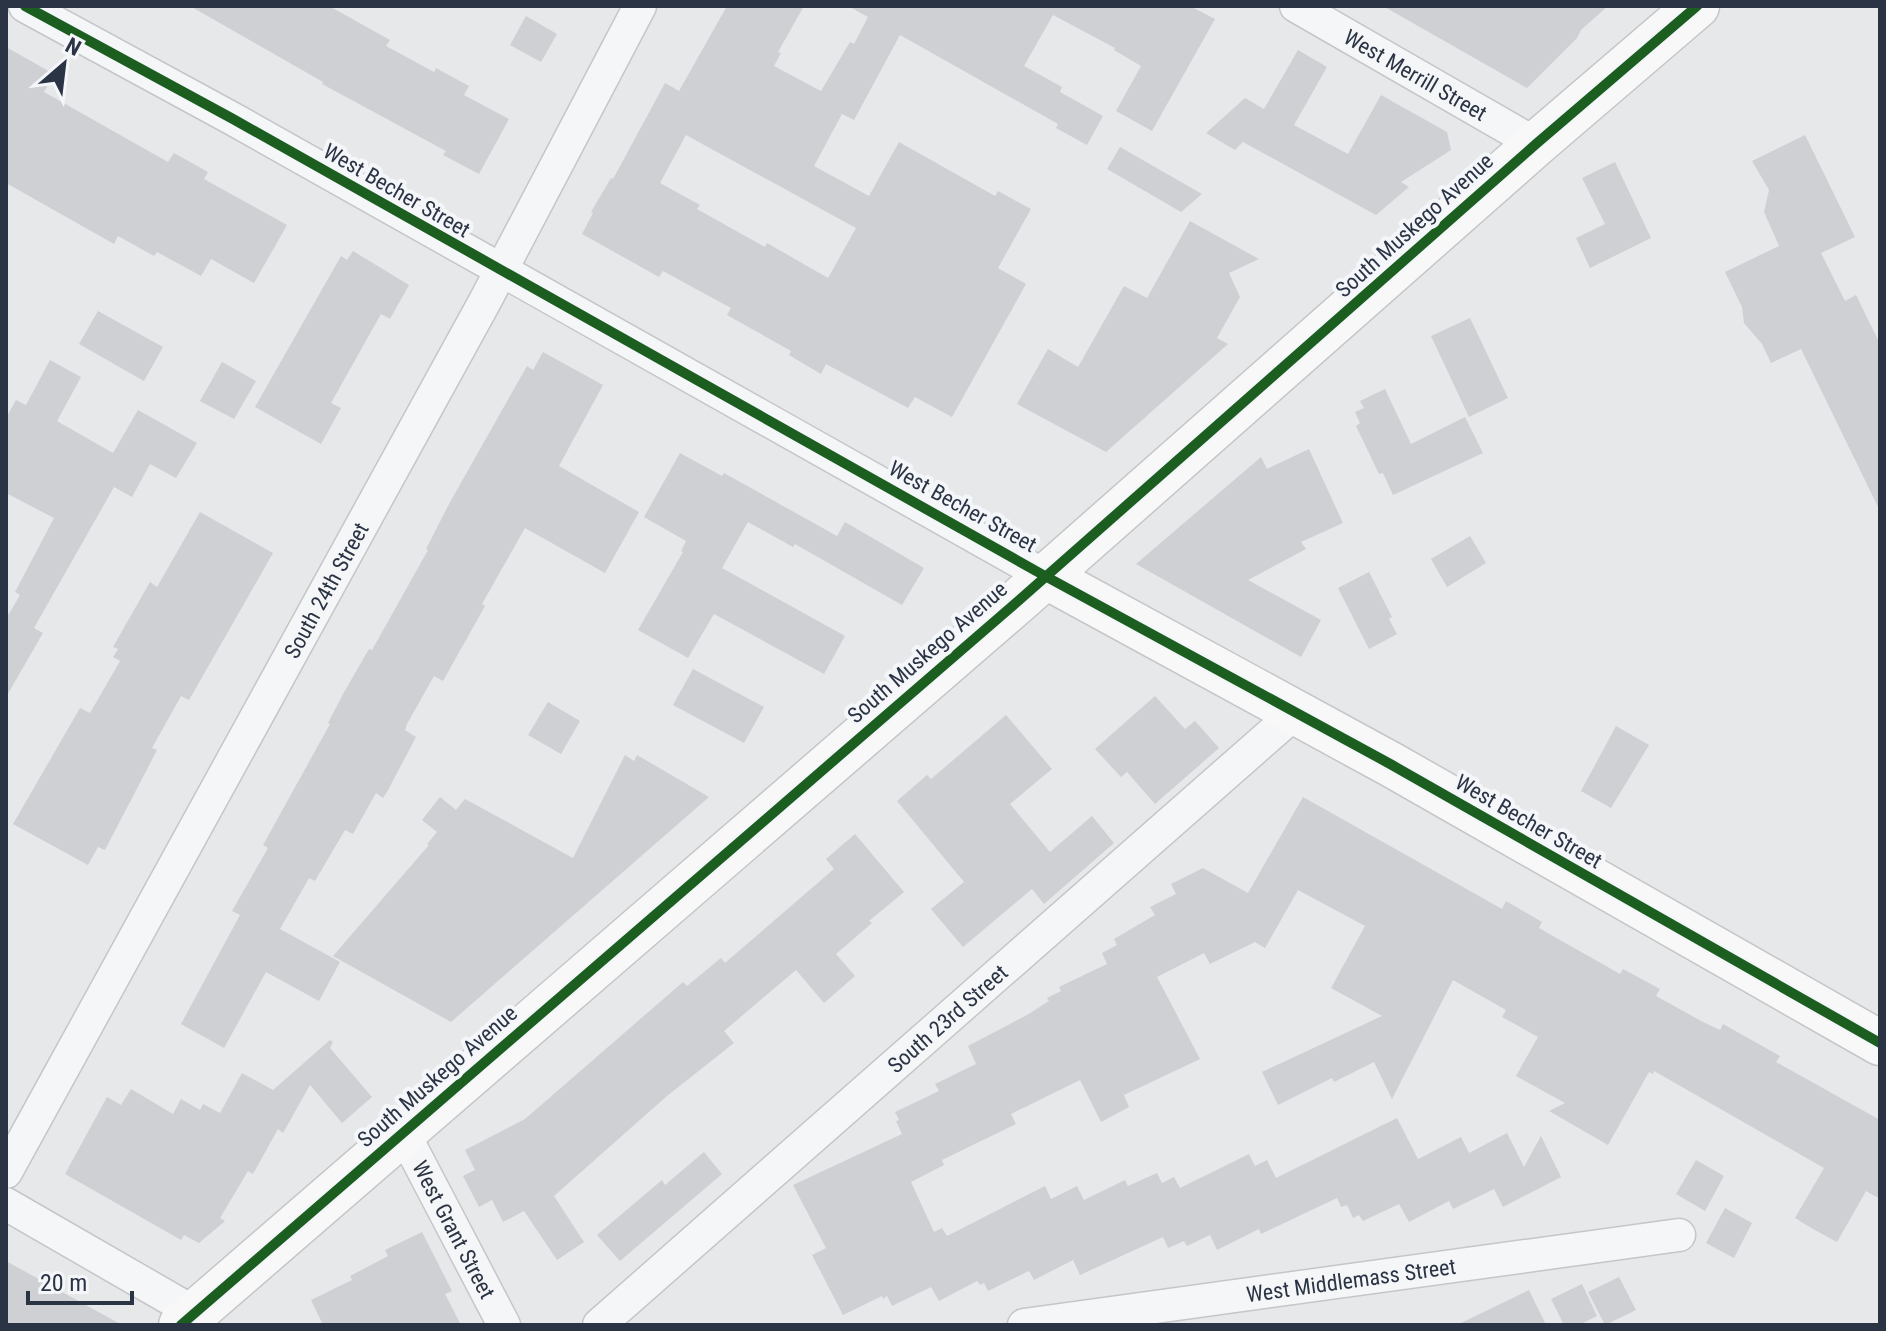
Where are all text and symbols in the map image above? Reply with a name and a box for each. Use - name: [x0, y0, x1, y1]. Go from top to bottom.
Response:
- north arrow: [24, 24, 104, 104]
- street label: West Merrill Street: [1340, 24, 1491, 126]
- text: N: [61, 33, 85, 61]
- street label: West Becher Street: [319, 138, 474, 243]
- street label: South Muskego Avenue: [1331, 148, 1498, 303]
- street label: West Becher Street: [885, 455, 1041, 557]
- street label: South 24th Street: [279, 518, 374, 663]
- street label: South Muskego Avenue: [843, 576, 1012, 728]
- street label: West Becher Street: [1451, 769, 1606, 874]
- street label: South 23rd Street: [883, 960, 1013, 1078]
- street label: South Muskego Avenue: [353, 1000, 522, 1152]
- street label: West Grant Street: [407, 1157, 500, 1303]
- street label: West Middlemass Street: [1245, 1254, 1457, 1307]
- scale bar: [28, 1255, 132, 1305]
- text: 20 m: [40, 1269, 87, 1297]

